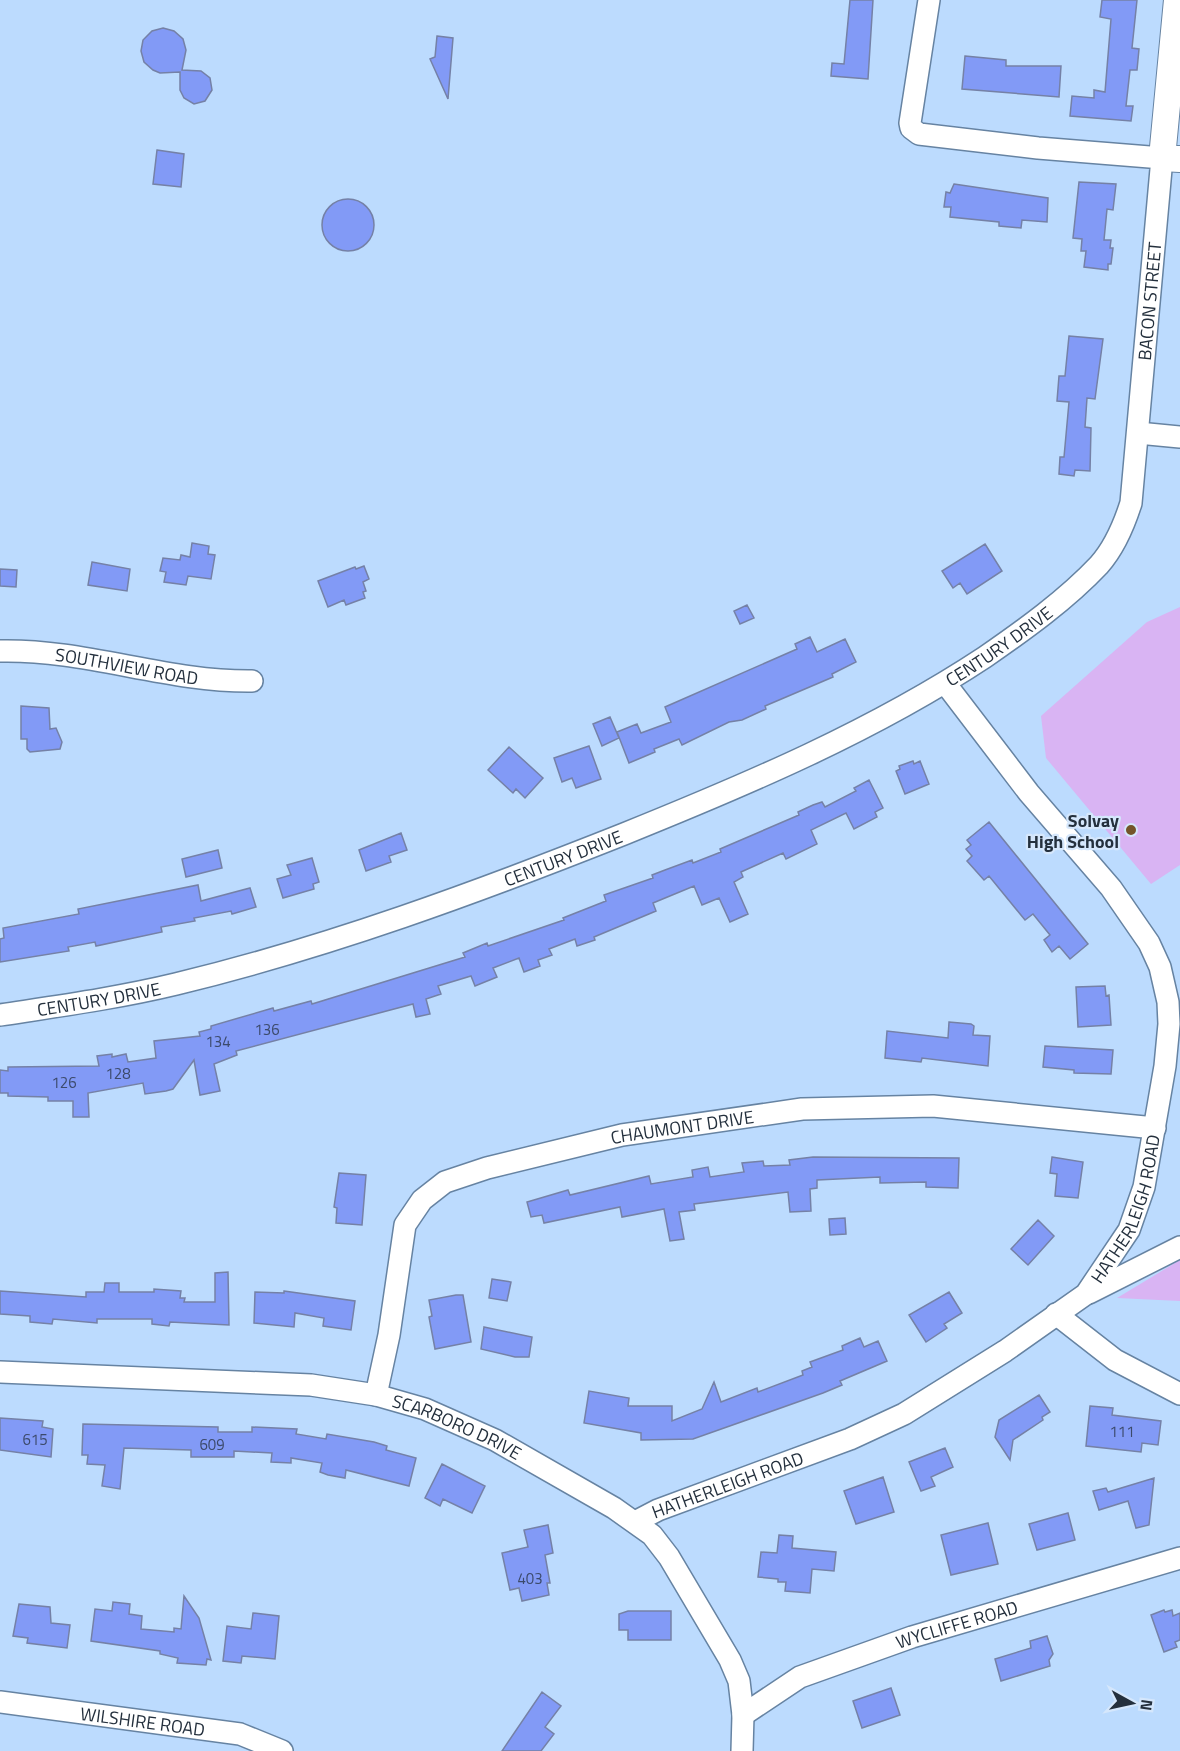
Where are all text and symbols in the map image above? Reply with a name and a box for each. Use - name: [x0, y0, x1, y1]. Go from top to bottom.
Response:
- street label: BACON STREET: [1130, 240, 1168, 362]
- street label: CENTURY DRIVE: [940, 599, 1058, 692]
- street label: SOUTHVIEW ROAD: [54, 641, 200, 691]
- place label: Solvay High School: [1027, 807, 1119, 855]
- street label: CENTURY DRIVE: [500, 823, 626, 893]
- marker: Solvay High School: [1124, 823, 1138, 837]
- street label: CENTURY DRIVE: [35, 974, 163, 1023]
- house number: 136: [254, 1018, 280, 1041]
- house number: 134: [205, 1030, 231, 1053]
- house number: 128: [105, 1062, 131, 1085]
- house number: 126: [51, 1071, 77, 1094]
- street label: CHAUMONT DRIVE: [608, 1103, 756, 1151]
- street label: HATHERLEIGH ROAD: [1084, 1132, 1166, 1288]
- street label: SCARBORO DRIVE: [389, 1387, 527, 1466]
- house number: 111: [1109, 1420, 1135, 1443]
- house number: 615: [22, 1428, 48, 1451]
- house number: 609: [199, 1433, 225, 1456]
- street label: HATHERLEIGH ROAD: [648, 1444, 807, 1525]
- house number: 403: [517, 1567, 543, 1590]
- street label: WYCLIFFE ROAD: [892, 1593, 1021, 1655]
- north arrow: [1102, 1673, 1162, 1733]
- text: N: [1134, 1698, 1160, 1712]
- street label: WILSHIRE ROAD: [79, 1699, 207, 1743]

